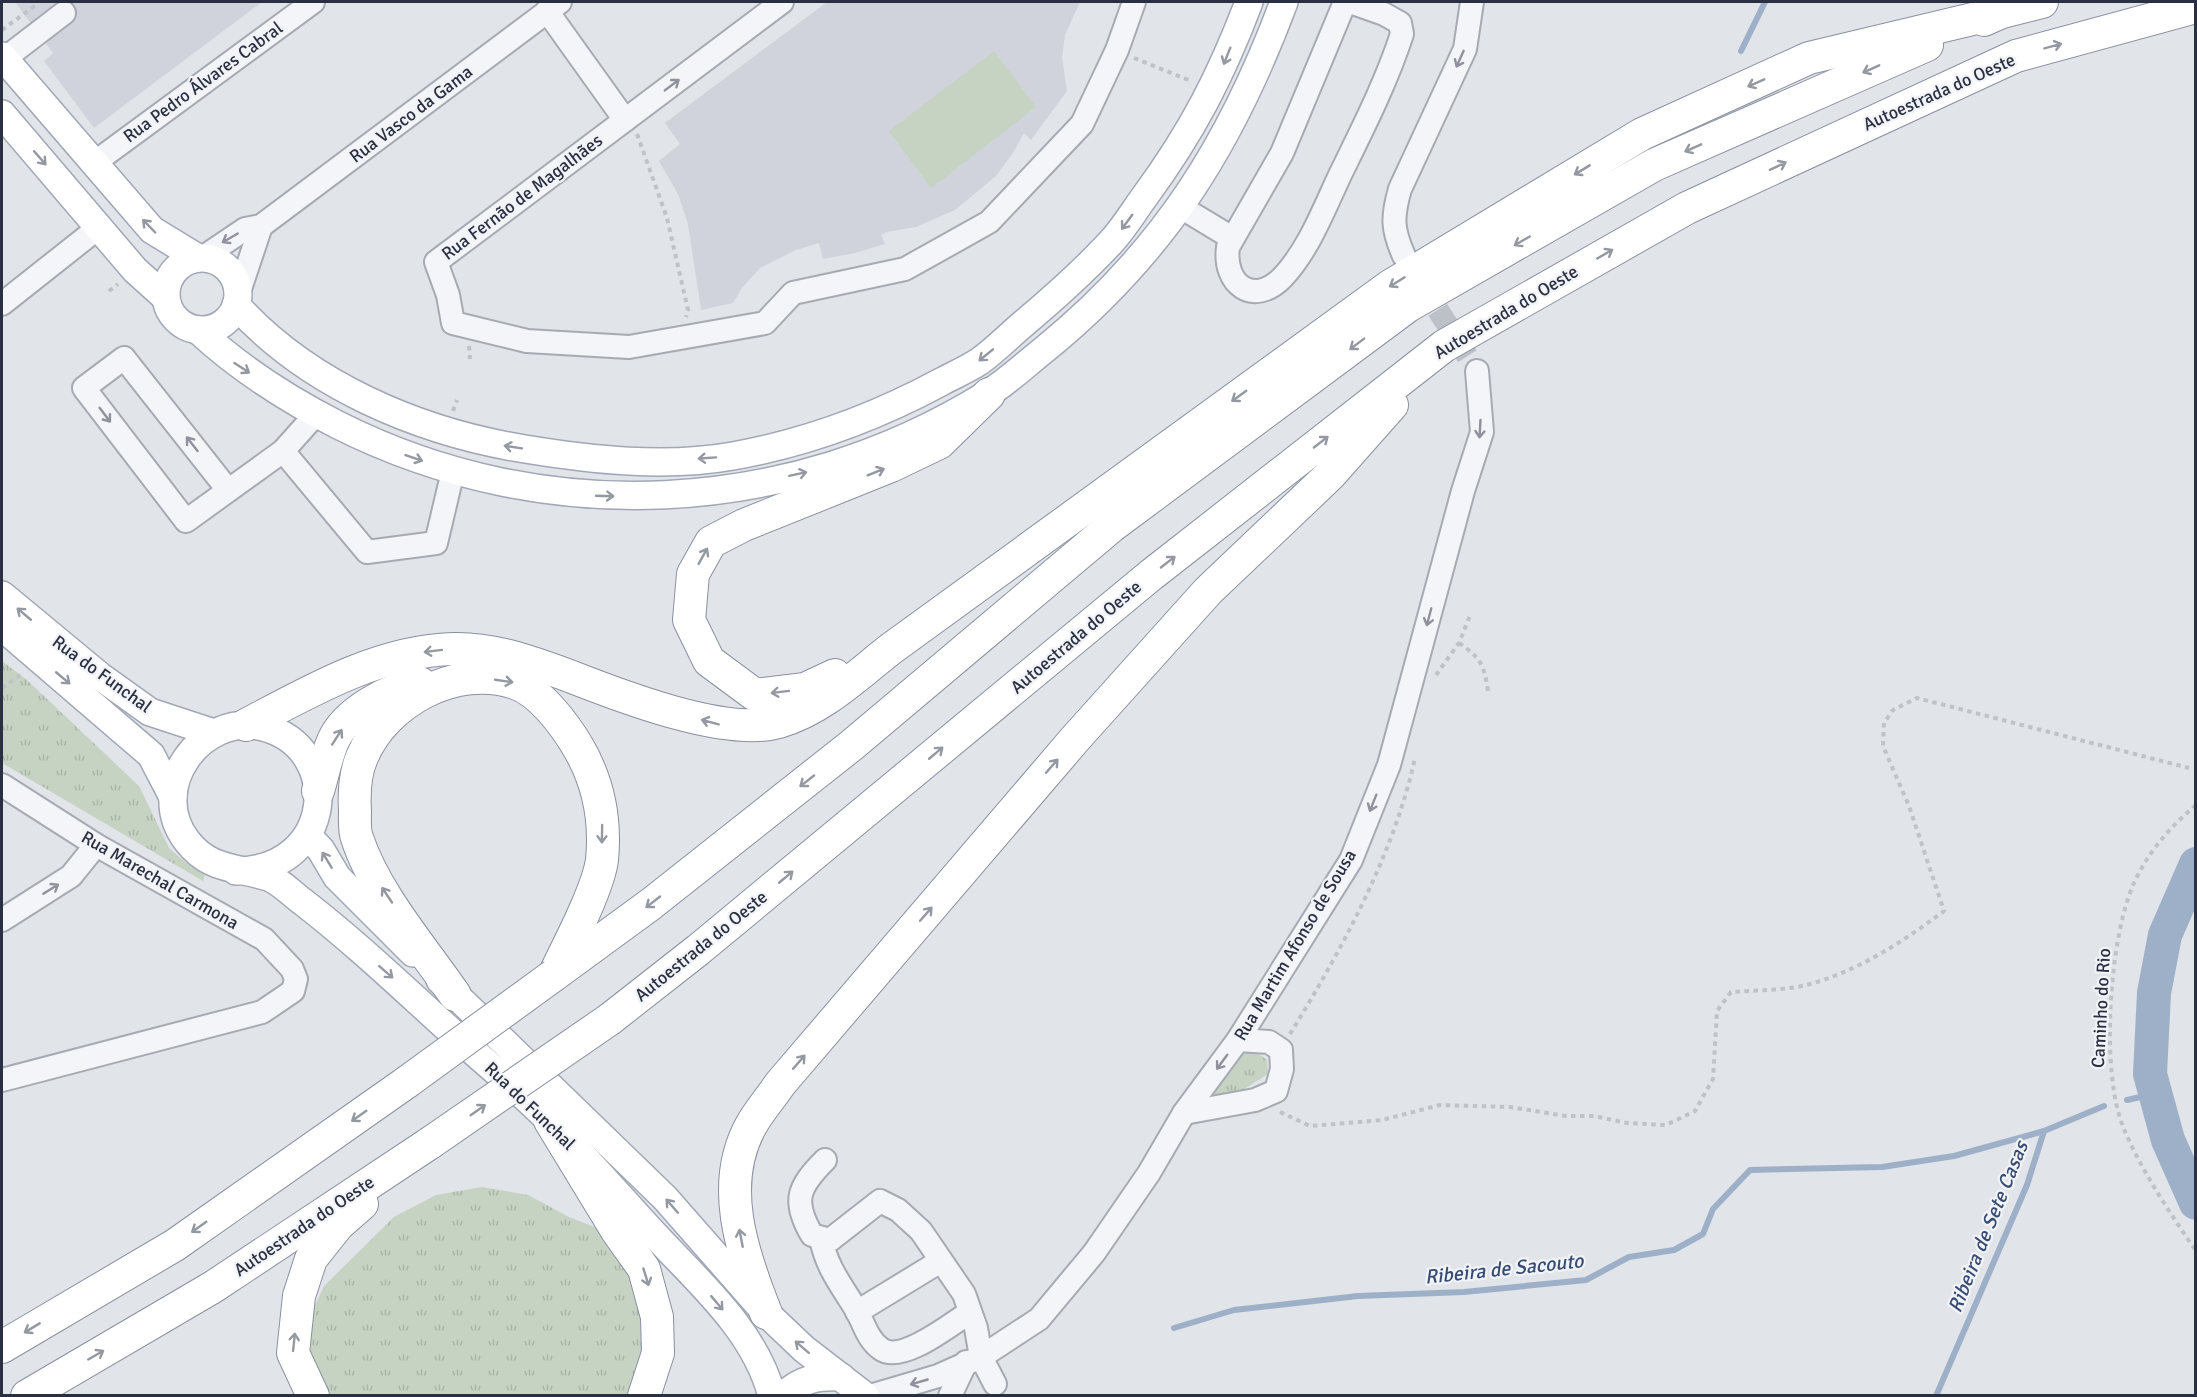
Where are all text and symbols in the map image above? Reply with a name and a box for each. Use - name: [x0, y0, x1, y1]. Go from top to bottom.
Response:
- street label: Rua Pedro Álvares Cabral: [119, 17, 287, 147]
- one-way arrow: [2043, 40, 2062, 51]
- one-way arrow: [1221, 46, 1232, 64]
- one-way arrow: [1454, 49, 1466, 67]
- street label: Autoestrada do Oeste: [1860, 49, 2018, 135]
- street label: Rua Vasco da Gama: [345, 61, 477, 167]
- one-way arrow: [1863, 64, 1881, 75]
- one-way arrow: [1747, 77, 1765, 89]
- one-way arrow: [663, 79, 679, 91]
- street label: Rua Fernão de Magalhães: [437, 129, 607, 265]
- one-way arrow: [1684, 142, 1702, 154]
- one-way arrow: [33, 150, 47, 165]
- one-way arrow: [1769, 159, 1787, 171]
- one-way arrow: [1574, 165, 1591, 177]
- one-way arrow: [1121, 213, 1133, 229]
- one-way arrow: [142, 219, 157, 234]
- one-way arrow: [222, 233, 239, 245]
- one-way arrow: [1513, 236, 1531, 247]
- one-way arrow: [1596, 248, 1613, 260]
- street label: Autoestrada do Oeste: [1430, 260, 1582, 364]
- one-way arrow: [1389, 276, 1406, 288]
- one-way arrow: [1349, 338, 1365, 350]
- one-way arrow: [978, 349, 994, 362]
- one-way arrow: [233, 362, 250, 374]
- one-way arrow: [1231, 390, 1247, 402]
- one-way arrow: [99, 407, 112, 423]
- one-way arrow: [1475, 419, 1486, 439]
- one-way arrow: [1313, 435, 1329, 448]
- one-way arrow: [186, 437, 199, 453]
- one-way arrow: [504, 441, 524, 452]
- one-way arrow: [404, 453, 423, 464]
- one-way arrow: [698, 453, 718, 464]
- one-way arrow: [866, 466, 885, 477]
- one-way arrow: [788, 468, 807, 480]
- one-way arrow: [594, 490, 614, 501]
- one-way arrow: [697, 548, 709, 565]
- one-way arrow: [1159, 555, 1175, 568]
- street label: Autoestrada do Oeste: [1006, 576, 1146, 698]
- one-way arrow: [17, 607, 32, 621]
- one-way arrow: [1423, 607, 1434, 626]
- street label: Rua do Funchal: [48, 631, 156, 717]
- one-way arrow: [424, 646, 444, 657]
- one-way arrow: [55, 671, 70, 685]
- one-way arrow: [494, 676, 513, 687]
- one-way arrow: [771, 687, 791, 698]
- one-way arrow: [701, 715, 720, 727]
- one-way arrow: [331, 728, 344, 745]
- one-way arrow: [928, 746, 944, 759]
- one-way arrow: [1046, 758, 1059, 774]
- one-way arrow: [799, 775, 815, 788]
- one-way arrow: [1367, 794, 1378, 812]
- one-way arrow: [596, 824, 608, 844]
- street label: Rua Marechal Carmona: [77, 826, 243, 934]
- street label: Rua Martim Afonso de Sousa: [1229, 845, 1361, 1045]
- one-way arrow: [321, 852, 333, 869]
- one-way arrow: [778, 871, 794, 884]
- one-way arrow: [42, 882, 59, 894]
- street label: Autoestrada do Oeste: [630, 886, 772, 1006]
- one-way arrow: [381, 887, 393, 904]
- one-way arrow: [646, 896, 662, 908]
- one-way arrow: [919, 906, 932, 922]
- street label: Caminho do Rio: [2087, 948, 2115, 1068]
- one-way arrow: [378, 965, 393, 979]
- one-way arrow: [1216, 1053, 1228, 1069]
- one-way arrow: [792, 1055, 806, 1070]
- street label: Rua do Funchal: [480, 1057, 580, 1155]
- one-way arrow: [469, 1104, 485, 1116]
- one-way arrow: [352, 1110, 368, 1122]
- water label: Ribeira de Sete Casas: [1942, 1136, 2035, 1316]
- street label: Autoestrada do Oeste: [230, 1171, 378, 1281]
- one-way arrow: [665, 1199, 679, 1214]
- one-way arrow: [192, 1221, 208, 1234]
- one-way arrow: [735, 1229, 746, 1248]
- water label: Ribeira de Sacouto: [1424, 1248, 1586, 1290]
- one-way arrow: [641, 1267, 652, 1286]
- one-way arrow: [710, 1295, 724, 1310]
- one-way arrow: [24, 1323, 41, 1335]
- one-way arrow: [289, 1332, 300, 1352]
- one-way arrow: [794, 1340, 810, 1353]
- one-way arrow: [87, 1349, 104, 1361]
- one-way arrow: [910, 1376, 929, 1388]

